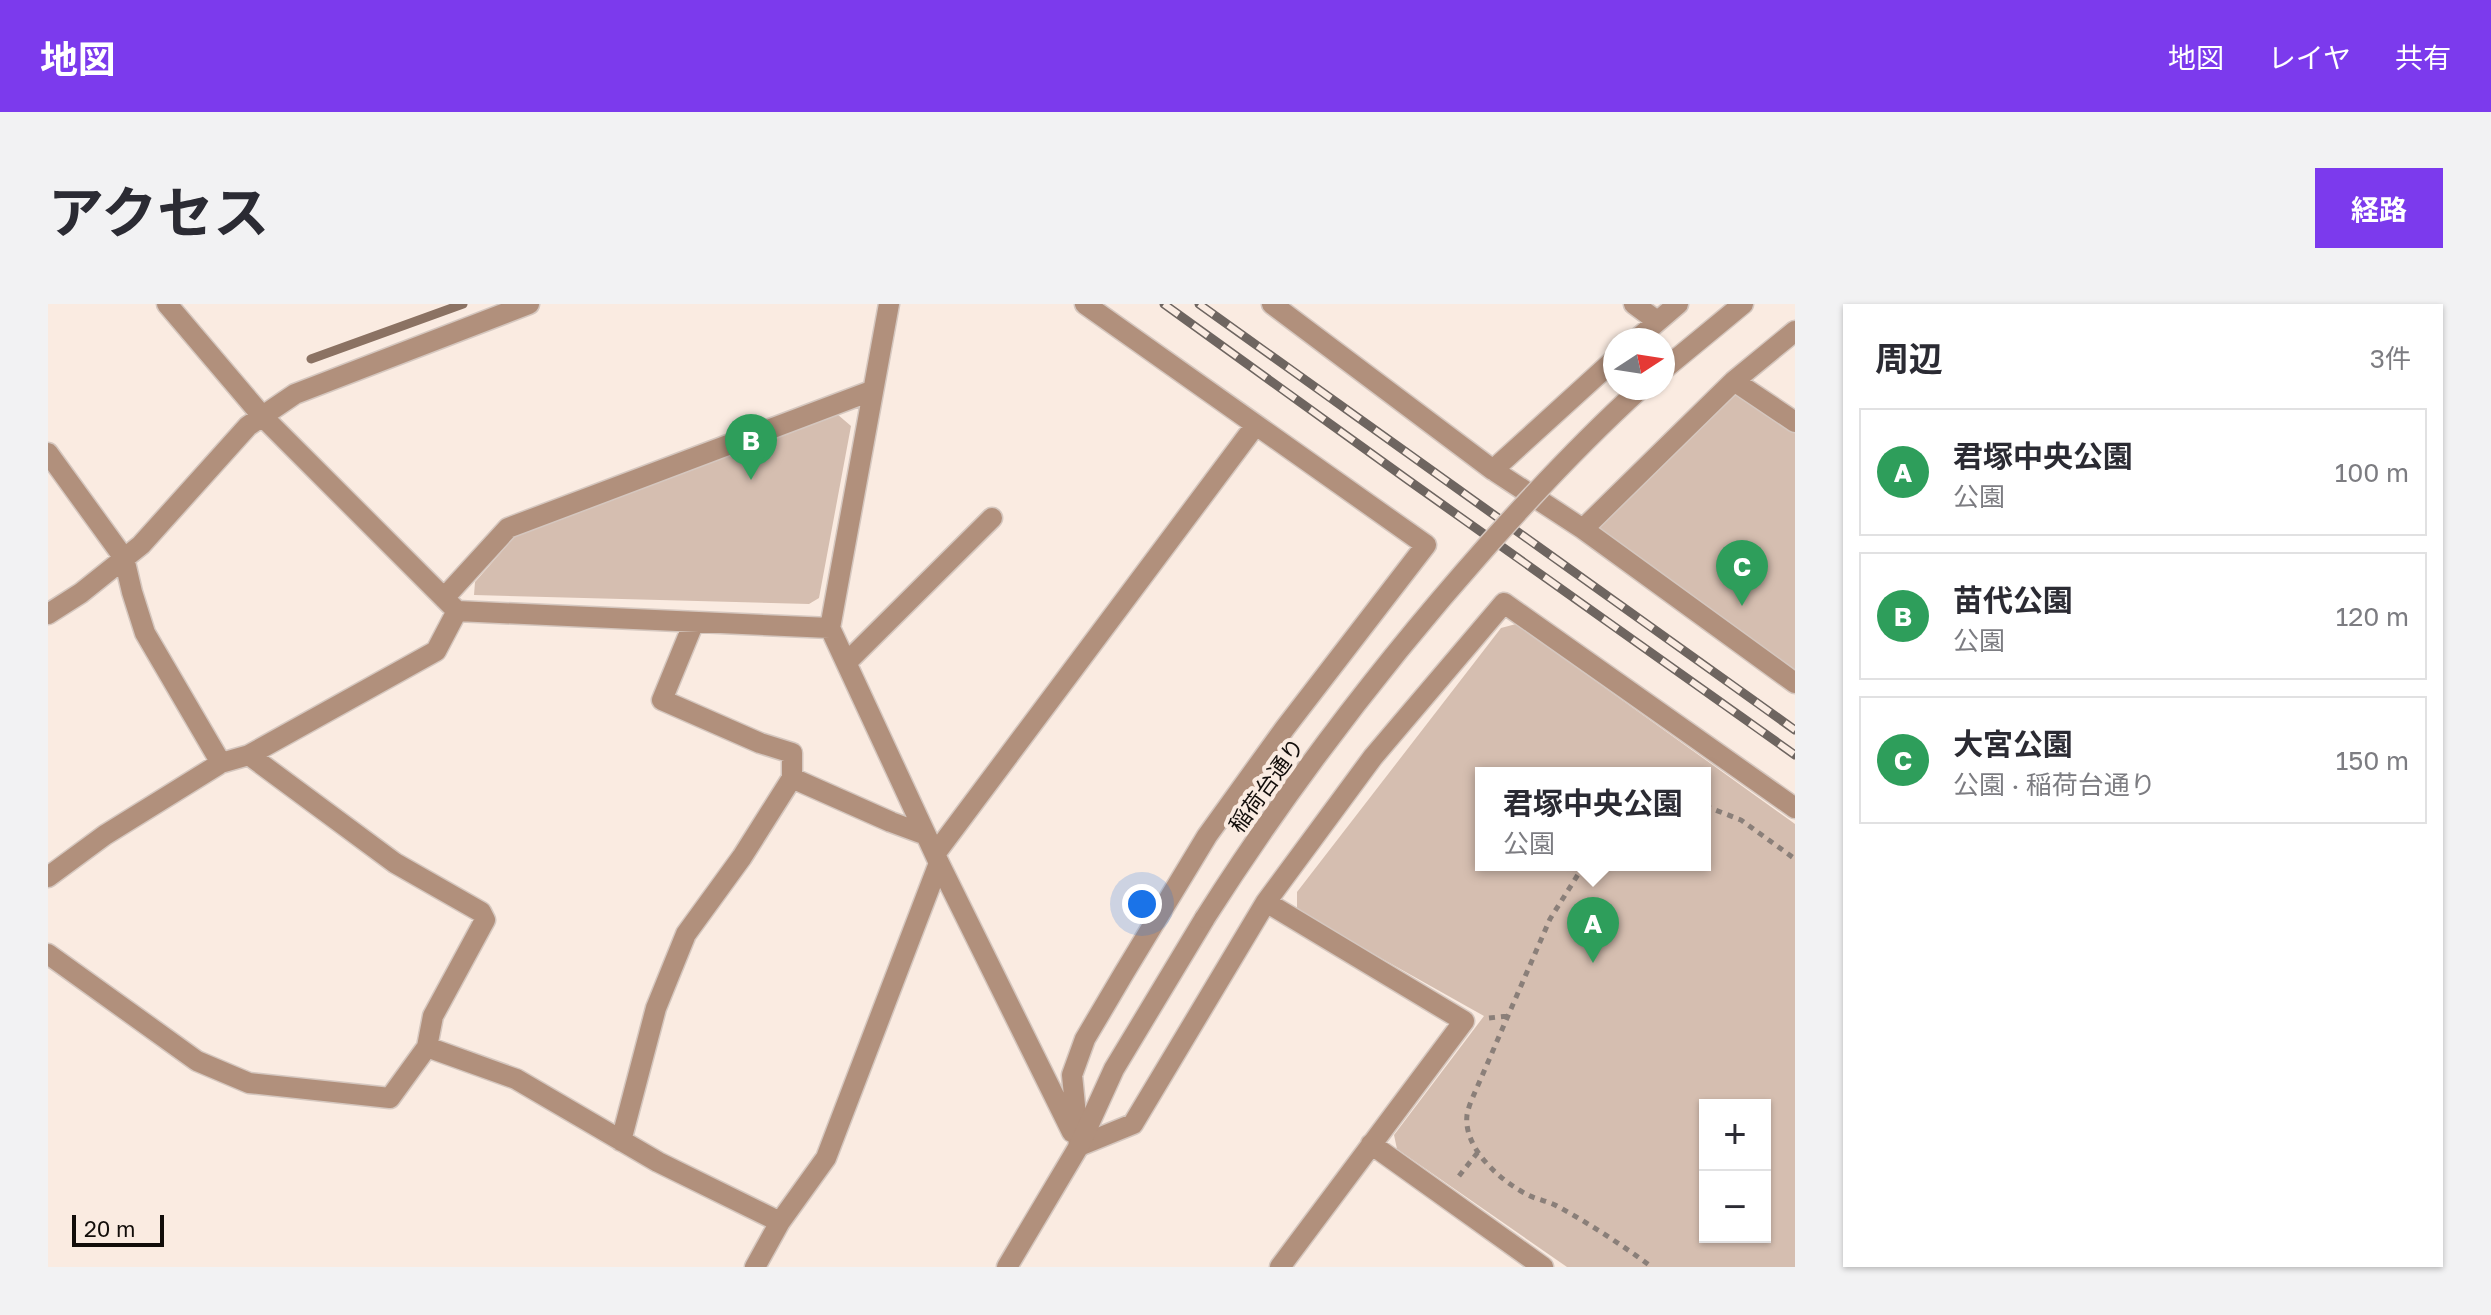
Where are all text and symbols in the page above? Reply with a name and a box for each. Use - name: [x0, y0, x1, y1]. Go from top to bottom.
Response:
- text: 地図: [40, 36, 116, 81]
- text: 地図: [2168, 41, 2224, 74]
- text: レイヤ: [2268, 41, 2351, 74]
- text: 共有: [2395, 41, 2451, 74]
- button: 経路: [2315, 168, 2443, 248]
- text: アクセス: [48, 178, 269, 245]
- north arrow: [1603, 328, 1675, 400]
- text: 周辺: [1875, 338, 1943, 378]
- text: 3件: [2370, 343, 2411, 374]
- pin: B: [725, 414, 777, 480]
- text: 君塚中央公園: [1953, 438, 2133, 474]
- text: A: [1894, 457, 1912, 488]
- text: 100 m: [2335, 457, 2409, 488]
- text: 公園: [1953, 481, 2005, 512]
- pin: C: [1716, 540, 1768, 606]
- text: 苗代公園: [1953, 582, 2073, 618]
- text: B: [1894, 601, 1912, 632]
- text: 120 m: [2336, 601, 2409, 632]
- text: 公園: [1953, 625, 2005, 656]
- text: 大宮公園: [1953, 726, 2073, 762]
- street label: 稲荷台通り: [1223, 733, 1309, 837]
- text: C: [1894, 745, 1912, 776]
- text: 150 m: [2336, 745, 2409, 776]
- popup: [1475, 767, 1711, 871]
- text: 公園 · 稲荷台通り: [1953, 769, 2156, 800]
- text: 君塚中央公園: [1503, 785, 1683, 821]
- text: 公園: [1503, 828, 1555, 859]
- your location: [1122, 884, 1162, 924]
- pin: A: [1567, 897, 1619, 963]
- map controls: [1699, 1099, 1771, 1243]
- button: +: [1699, 1099, 1771, 1171]
- button: −: [1699, 1171, 1771, 1243]
- scale bar: [72, 1211, 164, 1247]
- text: 20 m: [84, 1215, 135, 1242]

